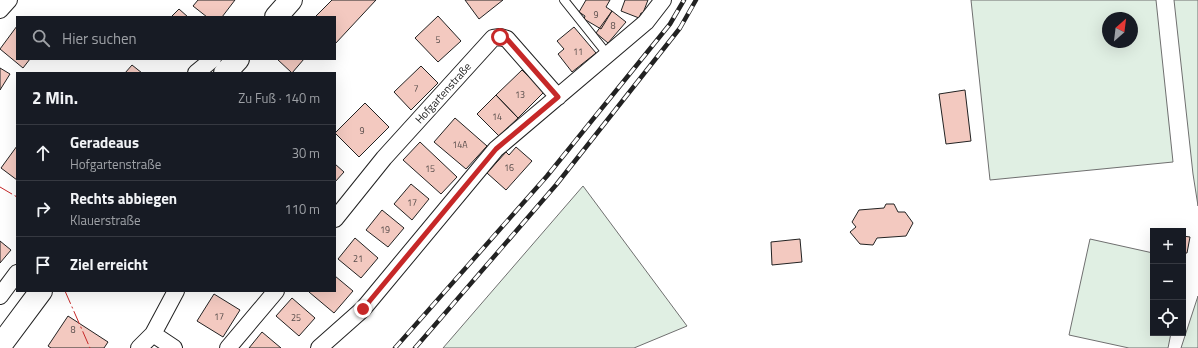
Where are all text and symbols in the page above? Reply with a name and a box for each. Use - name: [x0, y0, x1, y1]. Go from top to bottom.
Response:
- house number: 9: [593, 8, 599, 21]
- north arrow: [1102, 12, 1138, 48]
- search box: [16, 16, 336, 60]
- house number: 8: [610, 19, 616, 32]
- icon: search: [30, 27, 52, 49]
- text: Hier suchen: [62, 27, 137, 50]
- route start: [491, 28, 509, 46]
- house number: 5: [435, 33, 441, 46]
- house number: 11: [573, 45, 583, 58]
- street label: Hofgartenstraße: [411, 59, 475, 127]
- house number: 7: [413, 82, 419, 95]
- text: 2 Min.: [32, 85, 78, 111]
- text: Zu Fuß · 140 m: [238, 88, 320, 108]
- house number: 13: [515, 88, 525, 101]
- house number: 14: [492, 110, 502, 123]
- house number: 9: [359, 124, 365, 137]
- text: Geradeaus: [70, 131, 139, 154]
- house number: 14A: [452, 138, 468, 151]
- icon: ahead: [32, 142, 54, 164]
- text: 30 m: [292, 143, 320, 163]
- text: Hofgartenstraße: [70, 154, 161, 174]
- house number: 16: [504, 161, 514, 174]
- house number: 15: [425, 162, 435, 175]
- text: Rechts abbiegen: [70, 187, 177, 210]
- house number: 17: [407, 196, 417, 209]
- icon: right: [32, 198, 54, 220]
- text: 110 m: [284, 199, 320, 219]
- text: Klauerstraße: [70, 210, 141, 230]
- house number: 19: [380, 223, 390, 236]
- map controls: [1150, 228, 1186, 336]
- button: +: [1150, 228, 1186, 264]
- house number: 21: [353, 252, 363, 265]
- text: Ziel erreicht: [70, 253, 148, 276]
- icon: arrive: [32, 254, 54, 276]
- button: −: [1150, 264, 1186, 300]
- route end: [354, 300, 372, 318]
- button: locate: [1150, 300, 1186, 336]
- house number: 17: [214, 310, 224, 323]
- house number: 25: [291, 311, 301, 324]
- house number: 8: [70, 323, 76, 336]

